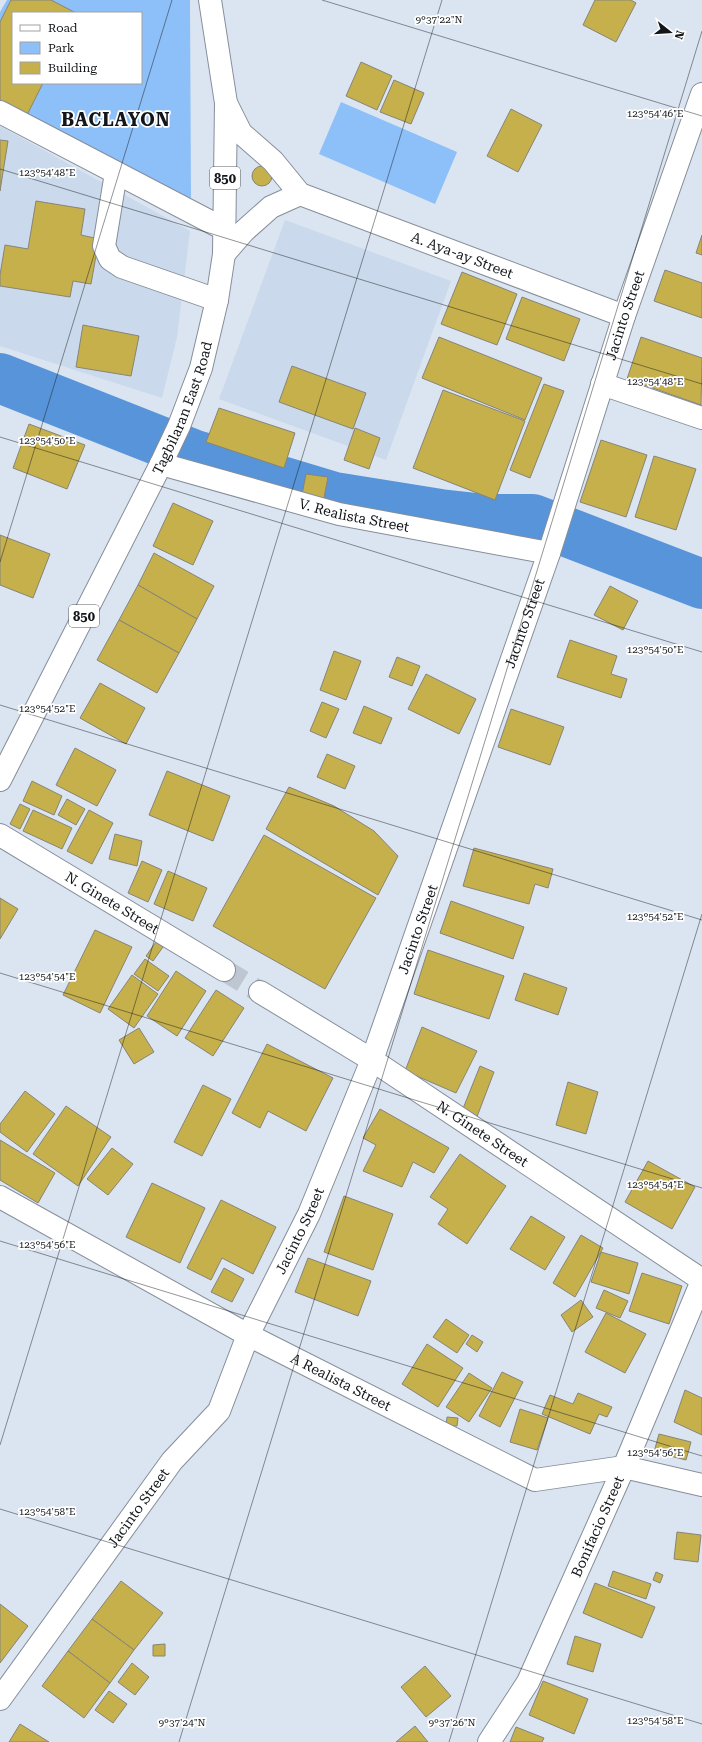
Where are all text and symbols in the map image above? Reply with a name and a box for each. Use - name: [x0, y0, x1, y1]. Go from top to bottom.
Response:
- legend: [12, 12, 142, 84]
- north arrow: [650, 12, 690, 52]
- text: 9°37'22"N: [415, 14, 463, 25]
- text: Road: [48, 21, 78, 35]
- text: N: [671, 29, 687, 41]
- text: Park: [48, 41, 75, 55]
- text: Building: [48, 61, 97, 75]
- text: 123°54'46"E: [627, 108, 683, 119]
- district label: BACLAYON: [61, 109, 171, 130]
- text: 123°54'48"E: [19, 167, 75, 178]
- road number: 850: [210, 167, 240, 189]
- street label: A. Aya-ay Street: [409, 229, 515, 282]
- street label: Jacinto Street: [602, 268, 647, 362]
- street label: Tagbilaran East Road: [149, 340, 215, 477]
- text: 123°54'48"E: [627, 376, 683, 387]
- text: 123°54'50"E: [19, 435, 75, 446]
- street label: V. Realista Street: [297, 495, 411, 535]
- street label: Jacinto Street: [501, 576, 547, 670]
- road number: 850: [69, 605, 99, 627]
- text: 123°54'50"E: [627, 644, 683, 655]
- text: 123°54'52"E: [19, 703, 75, 714]
- street label: N. Ginete Street: [63, 868, 162, 937]
- street label: Jacinto Street: [395, 882, 441, 976]
- text: 123°54'52"E: [627, 911, 683, 922]
- text: 123°54'54"E: [19, 971, 75, 982]
- street label: N. Ginete Street: [434, 1098, 531, 1170]
- text: 123°54'54"E: [627, 1179, 683, 1190]
- street label: Jacinto Street: [272, 1185, 327, 1277]
- text: 123°54'56"E: [19, 1239, 75, 1250]
- street label: A Realista Street: [288, 1350, 394, 1414]
- text: 123°54'56"E: [627, 1447, 683, 1458]
- street label: Jacinto Street: [104, 1465, 172, 1550]
- street label: Bonifacio Street: [568, 1473, 627, 1579]
- text: 123°54'58"E: [19, 1506, 75, 1517]
- text: 123°54'58"E: [627, 1715, 683, 1726]
- text: 9°37'24"N: [158, 1717, 206, 1728]
- text: 9°37'26"N: [428, 1717, 476, 1728]

